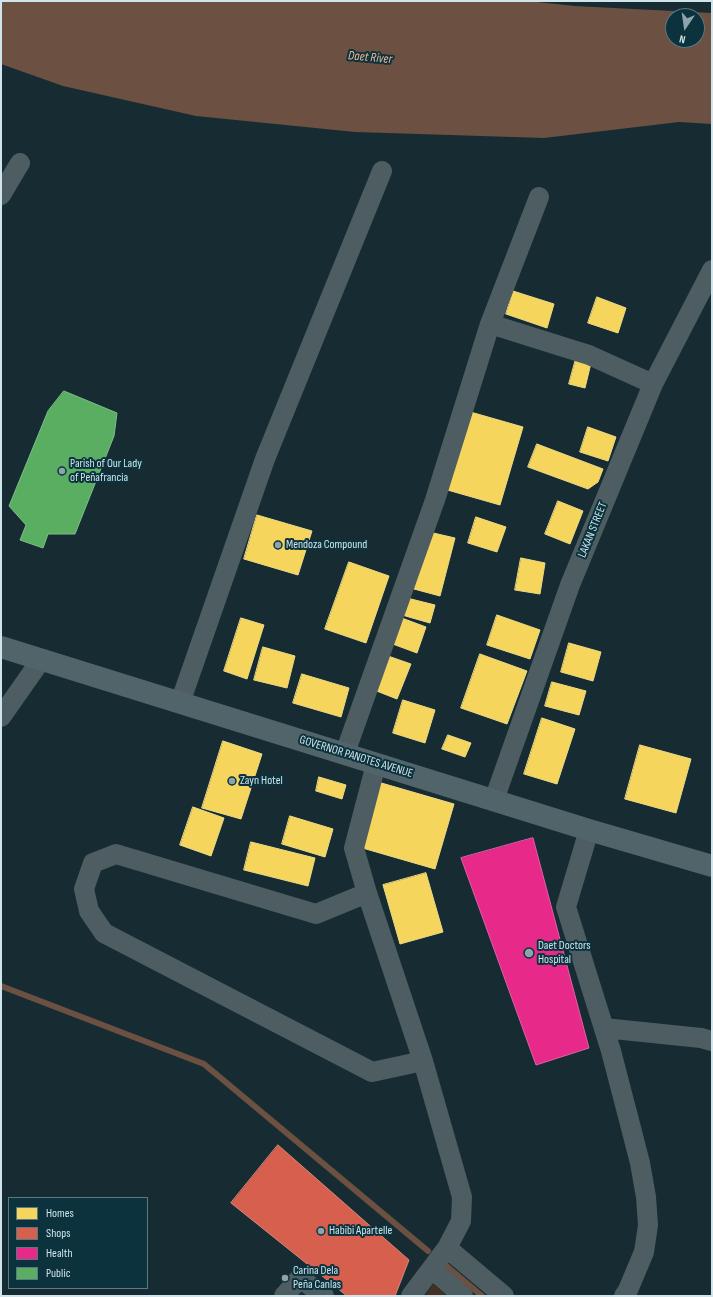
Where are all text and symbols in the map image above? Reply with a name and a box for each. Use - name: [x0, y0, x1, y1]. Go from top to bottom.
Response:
- north arrow: [665, 8, 705, 48]
- text: N: [678, 32, 687, 46]
- water label: Daet River: [347, 48, 393, 68]
- place label: Parish of Our Lady of Peñafrancia: [70, 457, 142, 485]
- marker: Parish of Our Lady of Peñafrancia: [57, 466, 67, 476]
- street label: LAKAN STREET: [575, 500, 611, 560]
- place label: Mendoza Compound: [286, 538, 367, 552]
- marker: Mendoza Compound: [273, 540, 283, 550]
- street label: GOVERNOR PANOTES AVENUE: [297, 733, 415, 781]
- place label: Zayn Hotel: [240, 774, 283, 788]
- marker: Zayn Hotel: [227, 776, 237, 786]
- place label: Daet Doctors Hospital: [538, 939, 591, 967]
- marker: Daet Doctors Hospital: [523, 947, 535, 959]
- legend: [8, 1197, 148, 1289]
- text: Homes: [46, 1206, 74, 1221]
- place label: Habibi Apartelle: [329, 1224, 392, 1238]
- text: Shops: [46, 1226, 71, 1241]
- marker: Habibi Apartelle: [316, 1226, 326, 1236]
- text: Health: [46, 1246, 73, 1261]
- place label: Carina Dela Peña Canlas: [293, 1264, 341, 1292]
- text: Public: [46, 1266, 71, 1281]
- marker: Carina Dela Peña Canlas: [280, 1273, 290, 1283]

